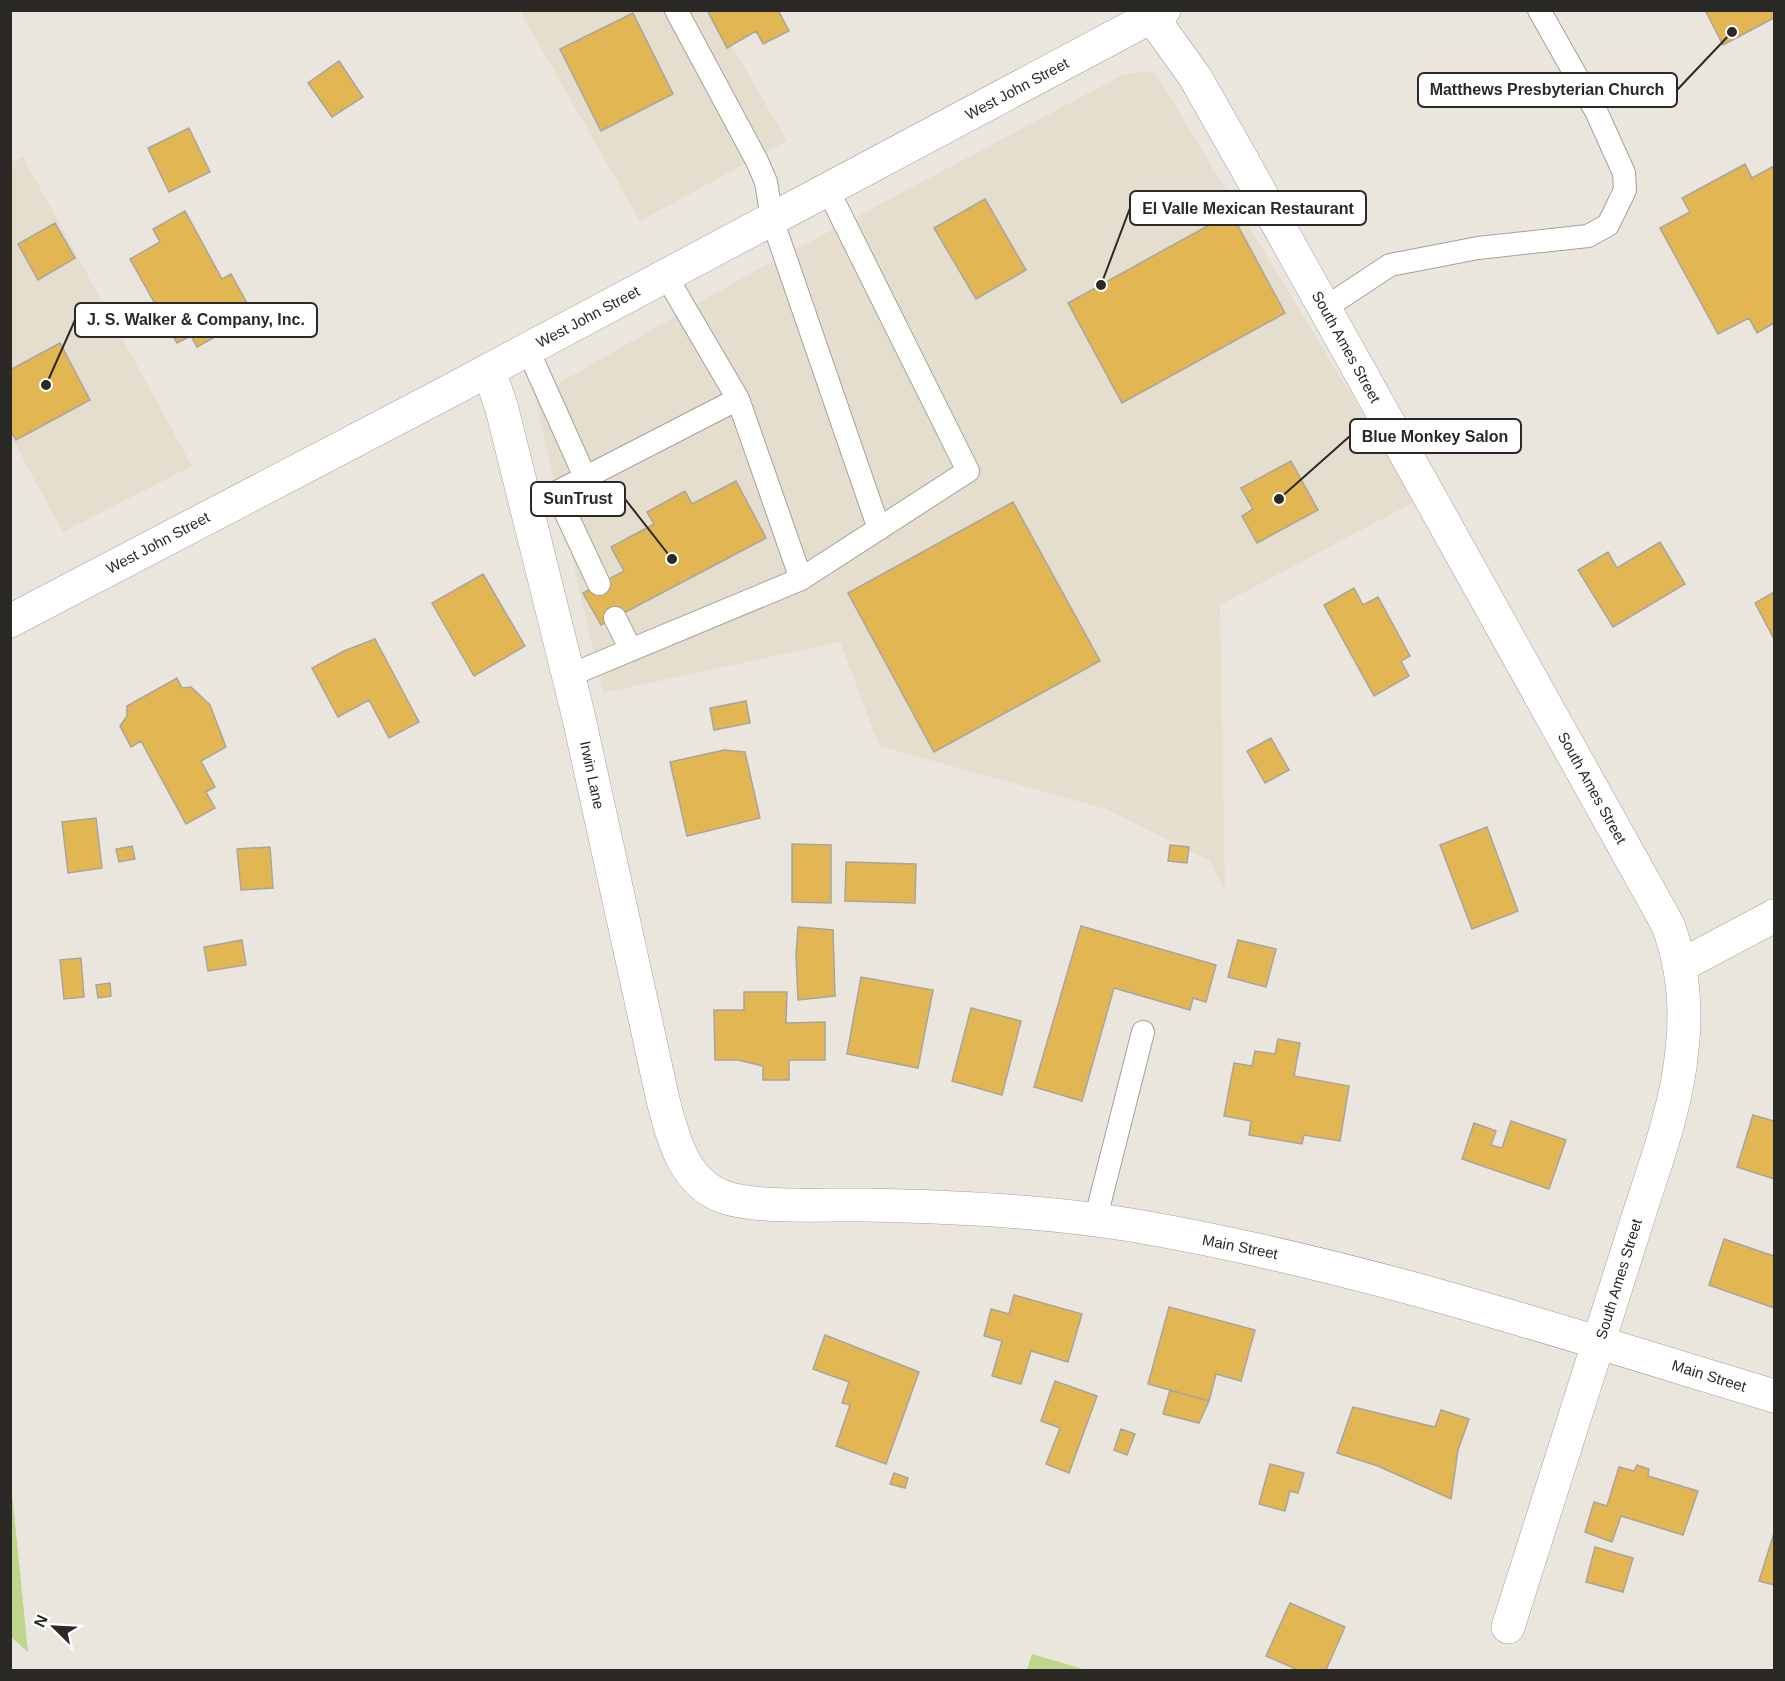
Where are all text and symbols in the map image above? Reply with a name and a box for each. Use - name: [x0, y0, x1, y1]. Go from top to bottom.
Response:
- street label: West John Street: [962, 54, 1072, 123]
- callout: Matthews Presbyterian Church: [1418, 73, 1677, 107]
- text: Matthews Presbyterian Church: [1430, 81, 1664, 98]
- callout: El Valle Mexican Restaurant: [1130, 191, 1366, 225]
- text: El Valle Mexican Restaurant: [1142, 200, 1354, 217]
- street label: West John Street: [533, 282, 643, 351]
- street label: South Ames Street: [1309, 288, 1385, 406]
- callout: J. S. Walker & Company, Inc.: [75, 303, 317, 337]
- text: J. S. Walker & Company, Inc.: [87, 311, 305, 328]
- callout: Blue Monkey Salon: [1350, 419, 1521, 453]
- text: Blue Monkey Salon: [1362, 428, 1508, 445]
- callout: SunTrust: [531, 482, 625, 516]
- text: SunTrust: [543, 490, 613, 507]
- street label: West John Street: [103, 508, 213, 577]
- street label: South Ames Street: [1555, 729, 1631, 847]
- street label: Irwin Lane: [577, 739, 608, 811]
- street label: South Ames Street: [1592, 1216, 1645, 1341]
- street label: Main Street: [1201, 1231, 1280, 1262]
- street label: Main Street: [1670, 1356, 1749, 1395]
- north arrow: [24, 1597, 84, 1657]
- text: N: [31, 1612, 51, 1630]

